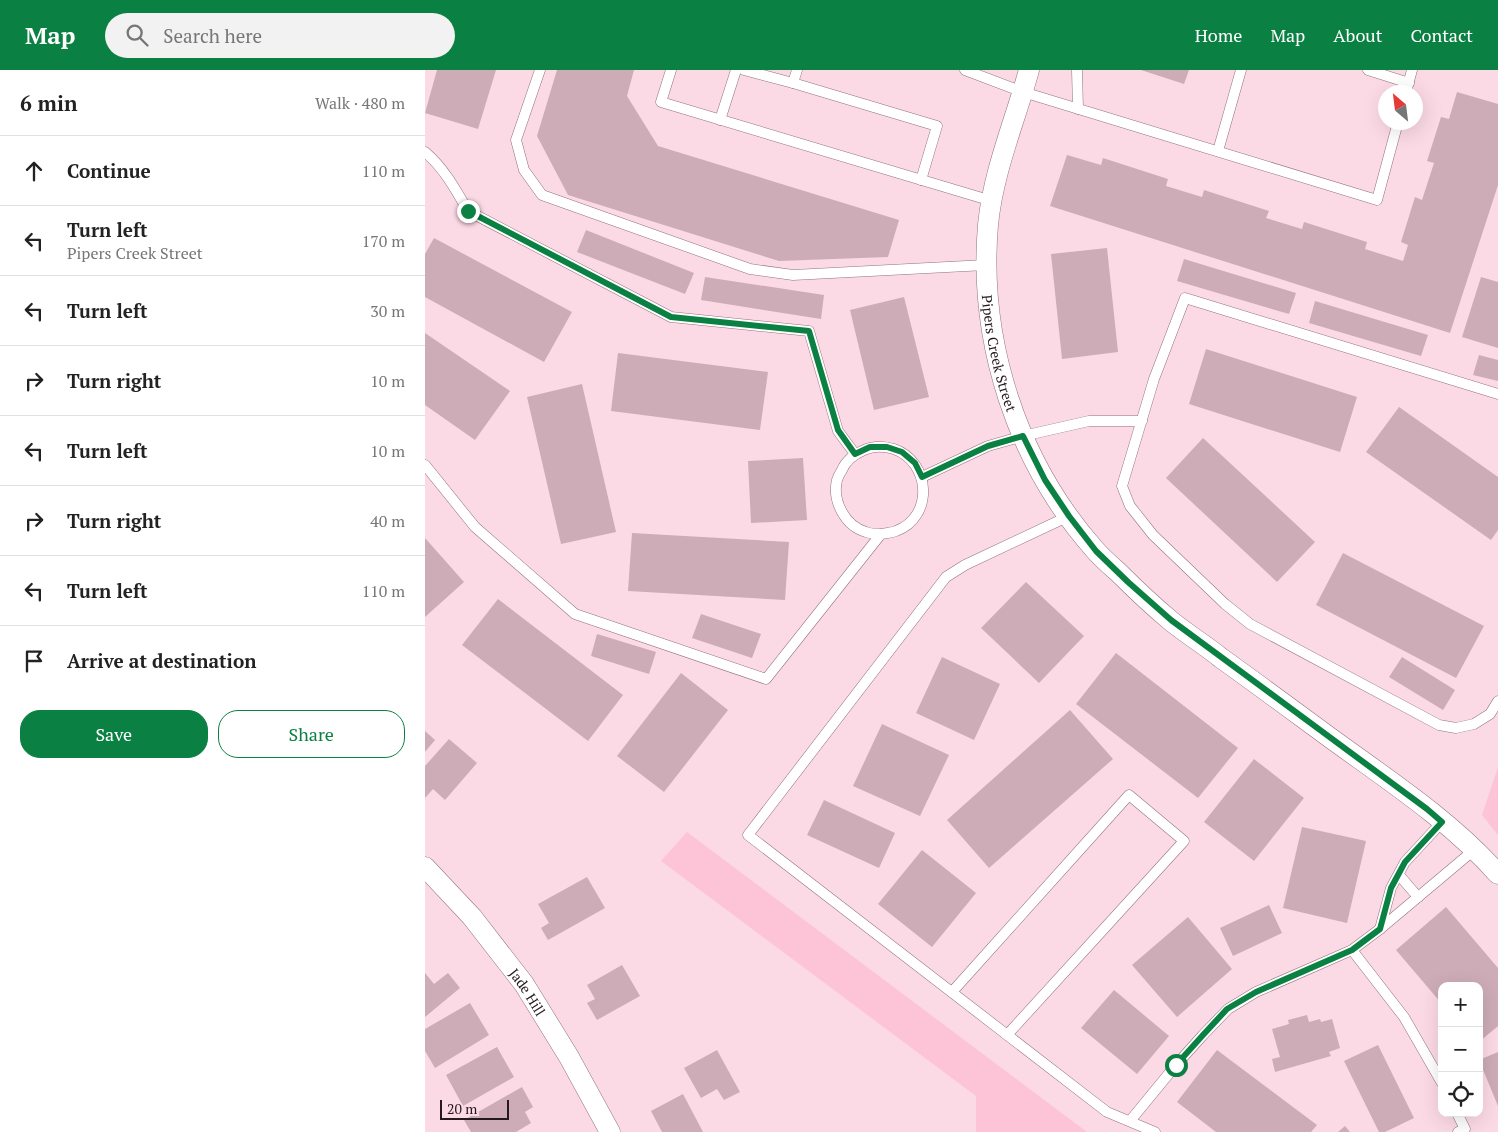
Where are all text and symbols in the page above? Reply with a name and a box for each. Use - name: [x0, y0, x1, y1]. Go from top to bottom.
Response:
- search box: [105, 13, 455, 58]
- text: Map: [25, 19, 75, 51]
- icon: search: [123, 21, 151, 49]
- text: Search here: [163, 23, 262, 48]
- text: Home: [1195, 23, 1242, 47]
- text: Map: [1270, 23, 1305, 47]
- text: About: [1333, 23, 1382, 47]
- text: Contact: [1410, 23, 1473, 47]
- north arrow: [1378, 85, 1423, 130]
- text: 6 min: [20, 89, 77, 117]
- text: Walk · 480 m: [315, 92, 405, 114]
- icon: ahead: [20, 157, 48, 185]
- text: Continue: [67, 158, 151, 183]
- text: 110 m: [362, 160, 405, 182]
- route end: [457, 200, 480, 223]
- text: Turn left: [67, 217, 148, 242]
- icon: left: [20, 227, 48, 255]
- text: 170 m: [362, 230, 405, 252]
- text: Pipers Creek Street: [67, 242, 203, 264]
- street label: Pipers Creek Street: [978, 294, 1022, 415]
- icon: left: [20, 297, 48, 325]
- text: Turn left: [67, 298, 148, 323]
- text: 30 m: [370, 300, 405, 322]
- icon: right: [20, 367, 48, 395]
- text: Turn right: [67, 368, 161, 393]
- text: 10 m: [370, 370, 405, 392]
- icon: left: [20, 437, 48, 465]
- text: Turn left: [67, 438, 148, 463]
- text: 10 m: [370, 440, 405, 462]
- icon: right: [20, 507, 48, 535]
- text: Turn right: [67, 508, 161, 533]
- text: 40 m: [370, 510, 405, 532]
- icon: left: [20, 577, 48, 605]
- text: Turn left: [67, 578, 148, 603]
- text: 110 m: [362, 580, 405, 602]
- icon: arrive: [20, 647, 48, 675]
- text: Arrive at destination: [67, 648, 256, 673]
- button: Save: [20, 710, 208, 758]
- button: Share: [218, 710, 405, 758]
- street label: Jade Hill: [506, 964, 550, 1019]
- map controls: [1438, 982, 1483, 1117]
- button: +: [1438, 982, 1483, 1027]
- button: −: [1438, 1027, 1483, 1072]
- route start: [1165, 1054, 1188, 1077]
- button: locate: [1438, 1072, 1483, 1117]
- scale bar: [440, 1097, 509, 1120]
- text: 20 m: [447, 1099, 477, 1118]

